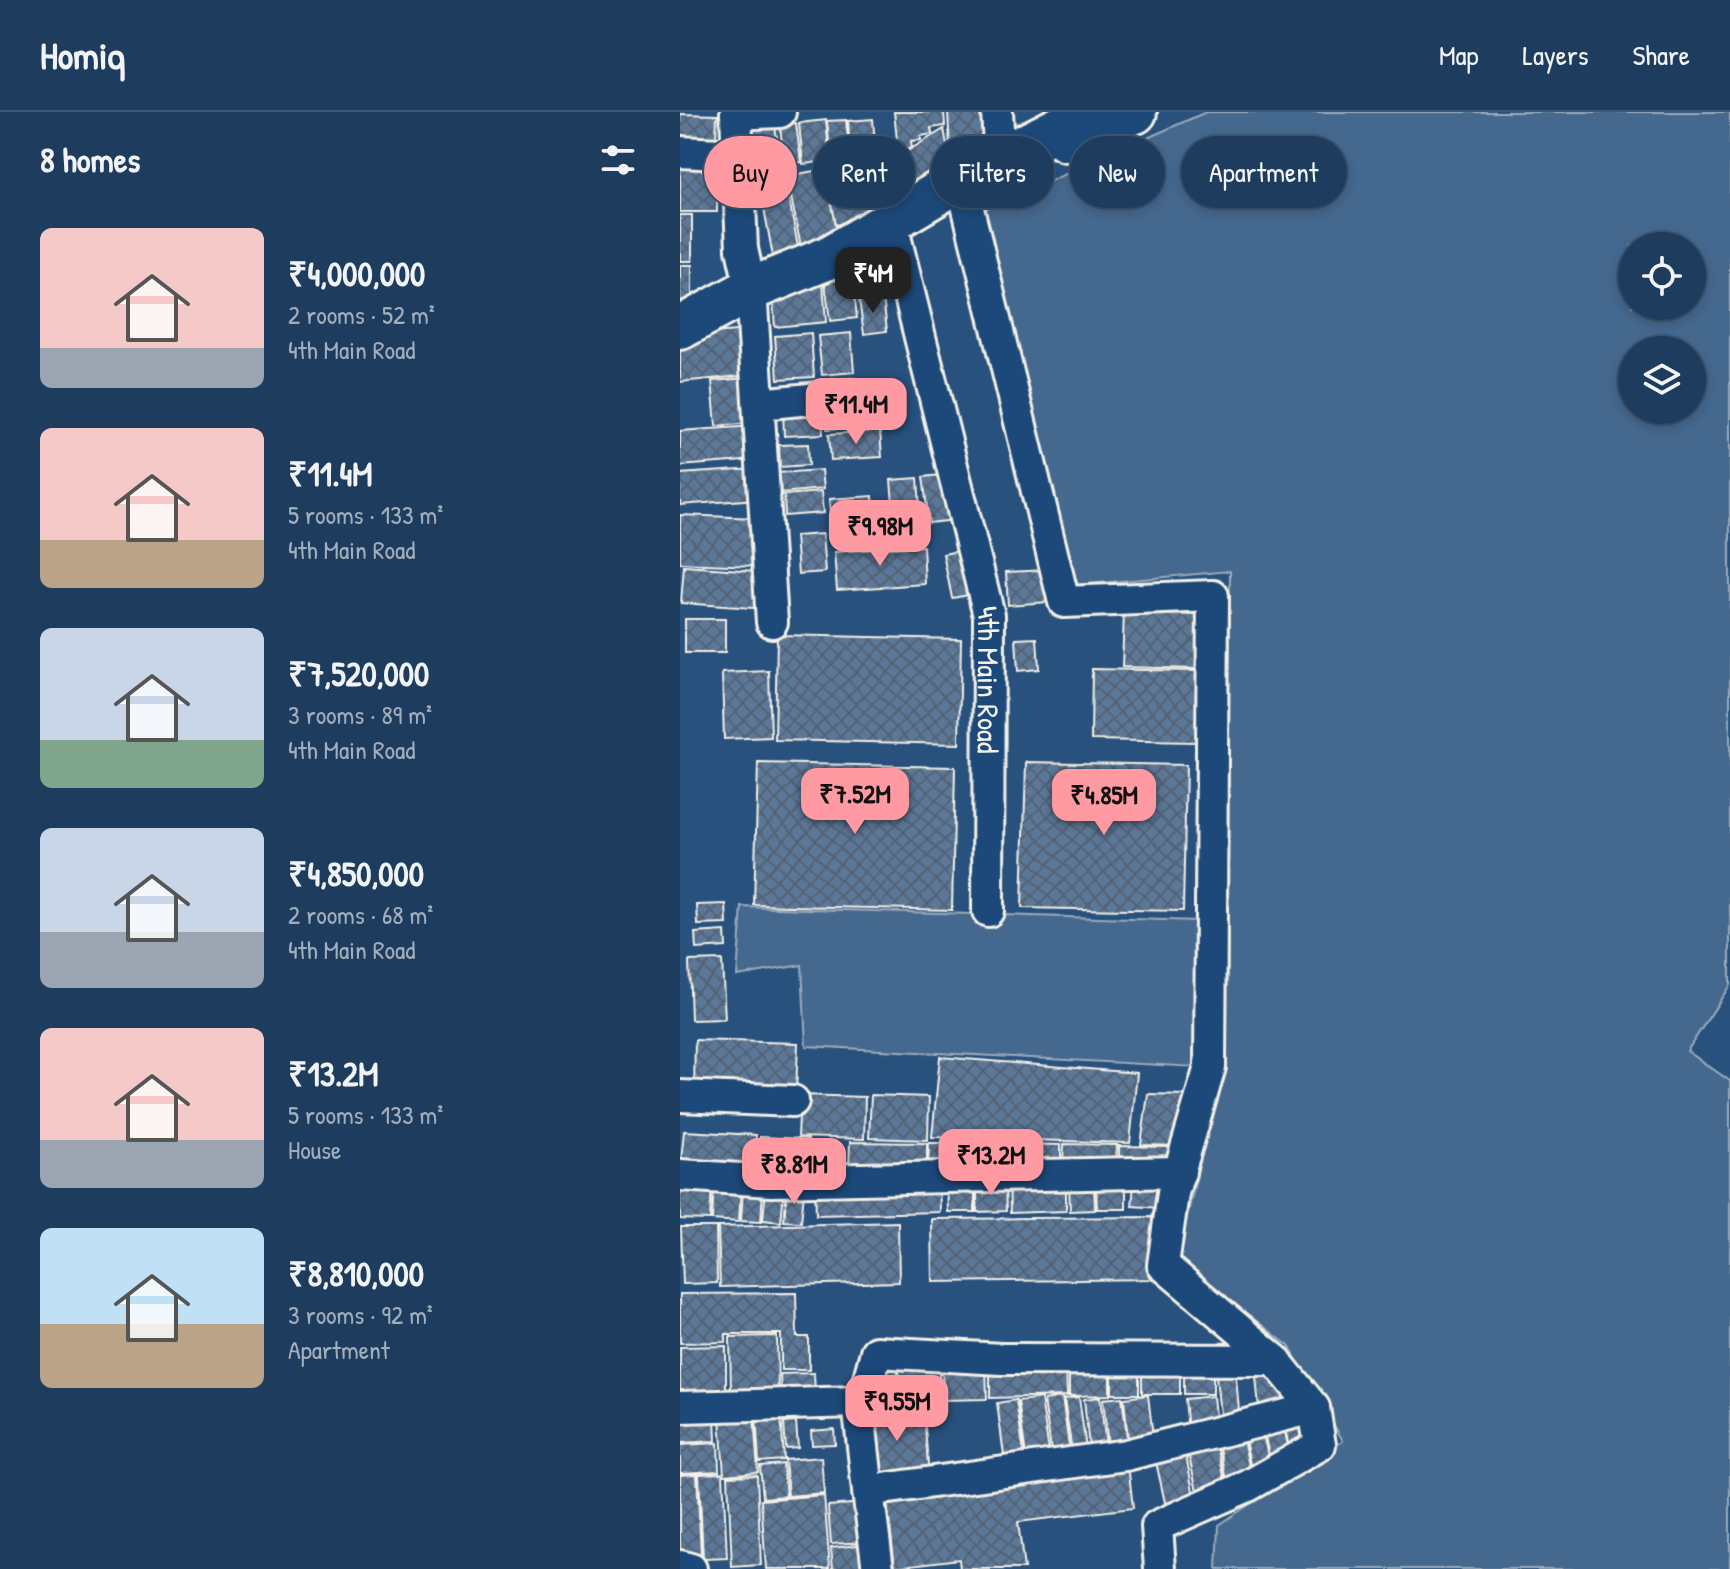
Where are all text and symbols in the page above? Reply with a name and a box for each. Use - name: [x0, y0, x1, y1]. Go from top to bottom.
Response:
- text: Homiq: [40, 29, 125, 81]
- text: Map: [1439, 36, 1479, 74]
- text: Layers: [1523, 36, 1588, 74]
- text: Share: [1632, 36, 1690, 74]
- chip: Buy: [704, 136, 797, 208]
- chip: Rent: [813, 136, 915, 208]
- chip: Filters: [931, 136, 1054, 208]
- chip: New: [1070, 136, 1165, 208]
- chip: Apartment: [1181, 136, 1347, 208]
- text: 8 homes: [40, 137, 140, 183]
- icon: filters: [596, 138, 640, 182]
- map controls: [1618, 232, 1706, 424]
- button: locate: [1618, 232, 1706, 320]
- pin: ₹4M: [834, 247, 912, 315]
- text: ₹4,000,000: [288, 251, 425, 297]
- text: ₹4M: [853, 255, 893, 290]
- icon: home: [104, 260, 200, 356]
- text: 2 rooms · 52 m²: [288, 297, 435, 332]
- text: 4th Main Road: [288, 332, 415, 367]
- button: layers: [1618, 336, 1706, 424]
- pin: ₹11.4M: [791, 378, 921, 446]
- text: ₹11.4M: [824, 386, 888, 421]
- text: ₹11.4M: [288, 451, 372, 497]
- icon: home: [104, 460, 200, 556]
- text: 5 rooms · 133 m²: [288, 497, 443, 532]
- pin: ₹9.98M: [815, 500, 945, 568]
- text: ₹9.98M: [847, 508, 913, 543]
- text: 4th Main Road: [288, 532, 415, 567]
- street label: 4th Main Road: [968, 602, 1009, 754]
- text: ₹7,520,000: [288, 651, 429, 697]
- icon: home: [104, 660, 200, 756]
- text: 3 rooms · 89 m²: [288, 697, 432, 732]
- text: 4th Main Road: [288, 732, 415, 767]
- pin: ₹7.52M: [790, 768, 920, 836]
- pin: ₹4.85M: [1039, 769, 1169, 837]
- text: ₹7.52M: [819, 776, 891, 811]
- text: ₹4.85M: [1070, 777, 1138, 812]
- text: ₹4,850,000: [288, 851, 424, 897]
- icon: home: [104, 860, 200, 956]
- text: 2 rooms · 68 m²: [288, 897, 433, 932]
- text: 4th Main Road: [288, 932, 415, 967]
- text: ₹13.2M: [288, 1051, 378, 1097]
- icon: home: [104, 1060, 200, 1156]
- text: 5 rooms · 133 m²: [288, 1097, 443, 1132]
- pin: ₹13.2M: [926, 1129, 1056, 1197]
- text: House: [288, 1132, 341, 1167]
- text: ₹13.2M: [956, 1137, 1026, 1172]
- pin: ₹8.81M: [729, 1138, 859, 1206]
- text: ₹8.81M: [760, 1146, 828, 1181]
- text: ₹8,810,000: [288, 1251, 424, 1297]
- icon: home: [104, 1260, 200, 1356]
- text: 3 rooms · 92 m²: [288, 1297, 433, 1332]
- text: Apartment: [288, 1332, 390, 1367]
- pin: ₹9.55M: [832, 1375, 962, 1443]
- text: ₹9.55M: [863, 1383, 931, 1418]

